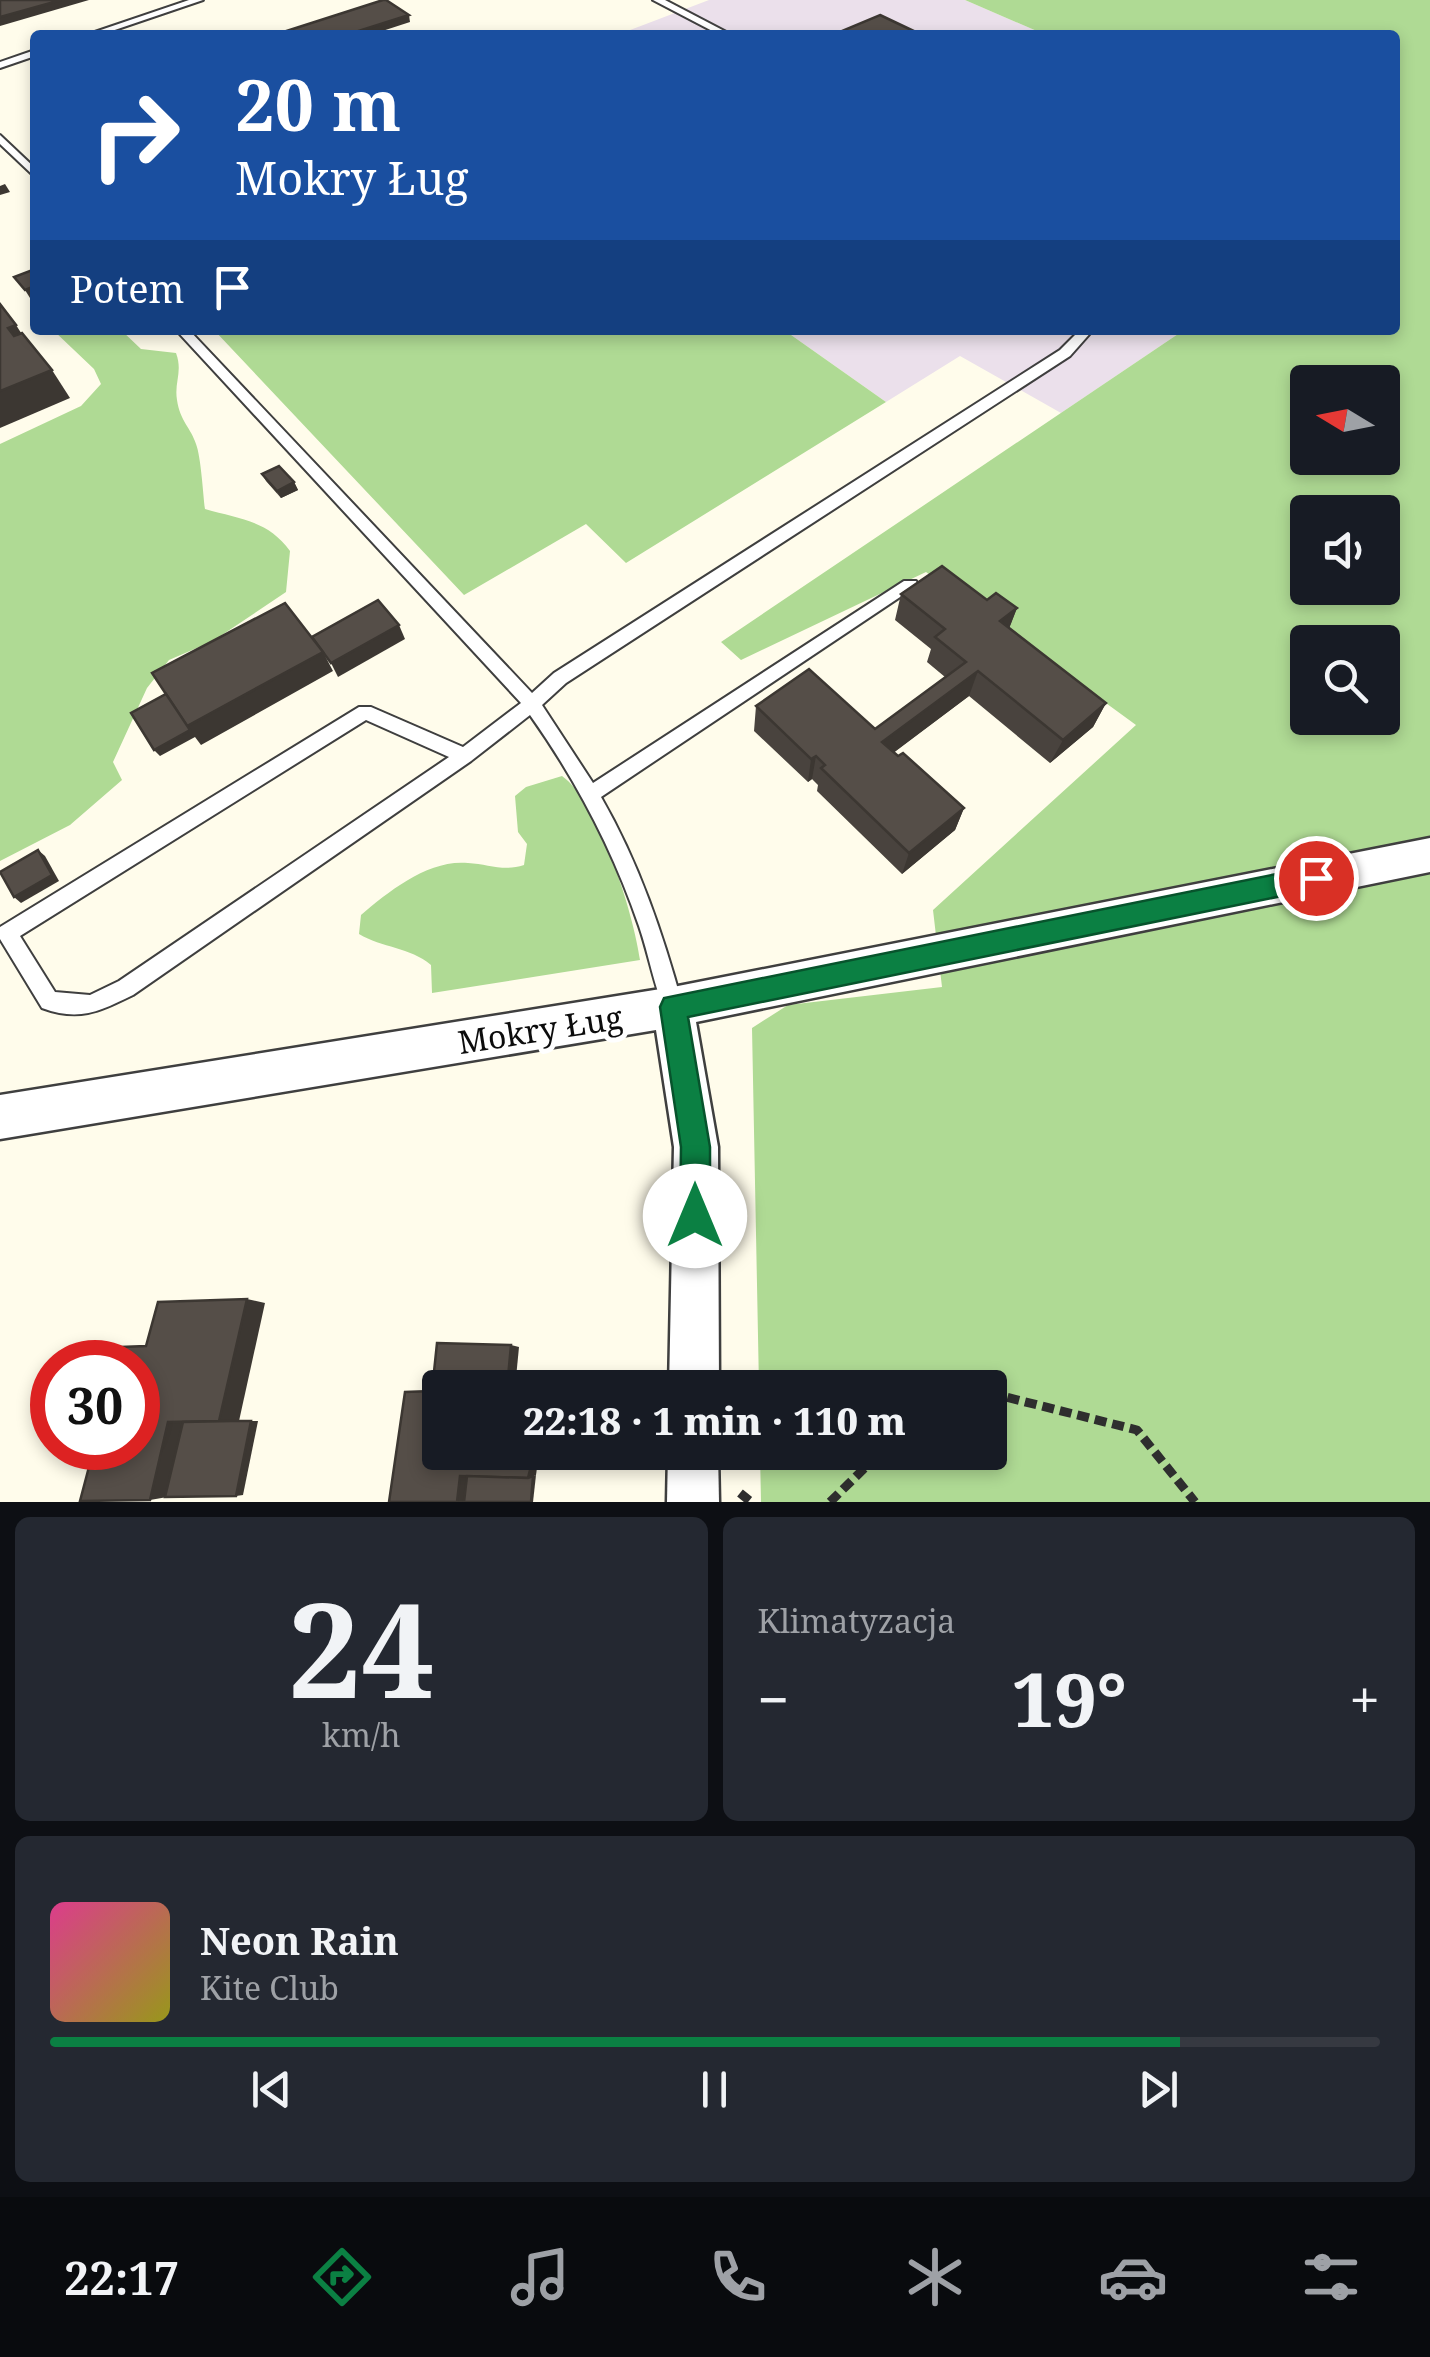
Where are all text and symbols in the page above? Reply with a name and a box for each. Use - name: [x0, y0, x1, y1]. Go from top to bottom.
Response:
- text: 20 m: [235, 56, 401, 152]
- icon: right: [70, 70, 200, 200]
- text: Mokry Ług: [235, 147, 469, 208]
- icon: arrive: [205, 260, 260, 315]
- text: Potem: [70, 262, 185, 314]
- north arrow: [1290, 365, 1400, 475]
- map controls: [1290, 365, 1400, 735]
- button: sound: [1290, 495, 1400, 605]
- button: search: [1290, 625, 1400, 735]
- pin: [1274, 836, 1359, 921]
- icon: arrive: [1289, 851, 1344, 906]
- street label: Mokry Ług: [455, 995, 625, 1063]
- position arrow: [643, 1164, 747, 1268]
- speed limit sign: 30: [30, 1340, 160, 1470]
- text: 22:18 · 1 min · 110 m: [523, 1394, 906, 1446]
- text: 24: [288, 1559, 435, 1736]
- text: Klimatyzacja: [758, 1599, 955, 1642]
- text: 19°: [1012, 1647, 1127, 1749]
- text: −: [758, 1661, 789, 1736]
- text: +: [1349, 1661, 1380, 1736]
- text: km/h: [322, 1713, 401, 1756]
- text: Neon Rain: [200, 1914, 399, 1966]
- text: Kite Club: [200, 1966, 339, 2009]
- icon: previous: [244, 2062, 299, 2117]
- icon: pause: [687, 2062, 742, 2117]
- icon: next: [1131, 2062, 1186, 2117]
- icon: directions: [307, 2242, 377, 2312]
- icon: music: [505, 2242, 575, 2312]
- icon: phone: [703, 2242, 773, 2312]
- icon: climate: [900, 2242, 970, 2312]
- icon: car: [1098, 2242, 1168, 2312]
- icon: filters: [1296, 2242, 1366, 2312]
- text: 22:17: [64, 2247, 179, 2308]

